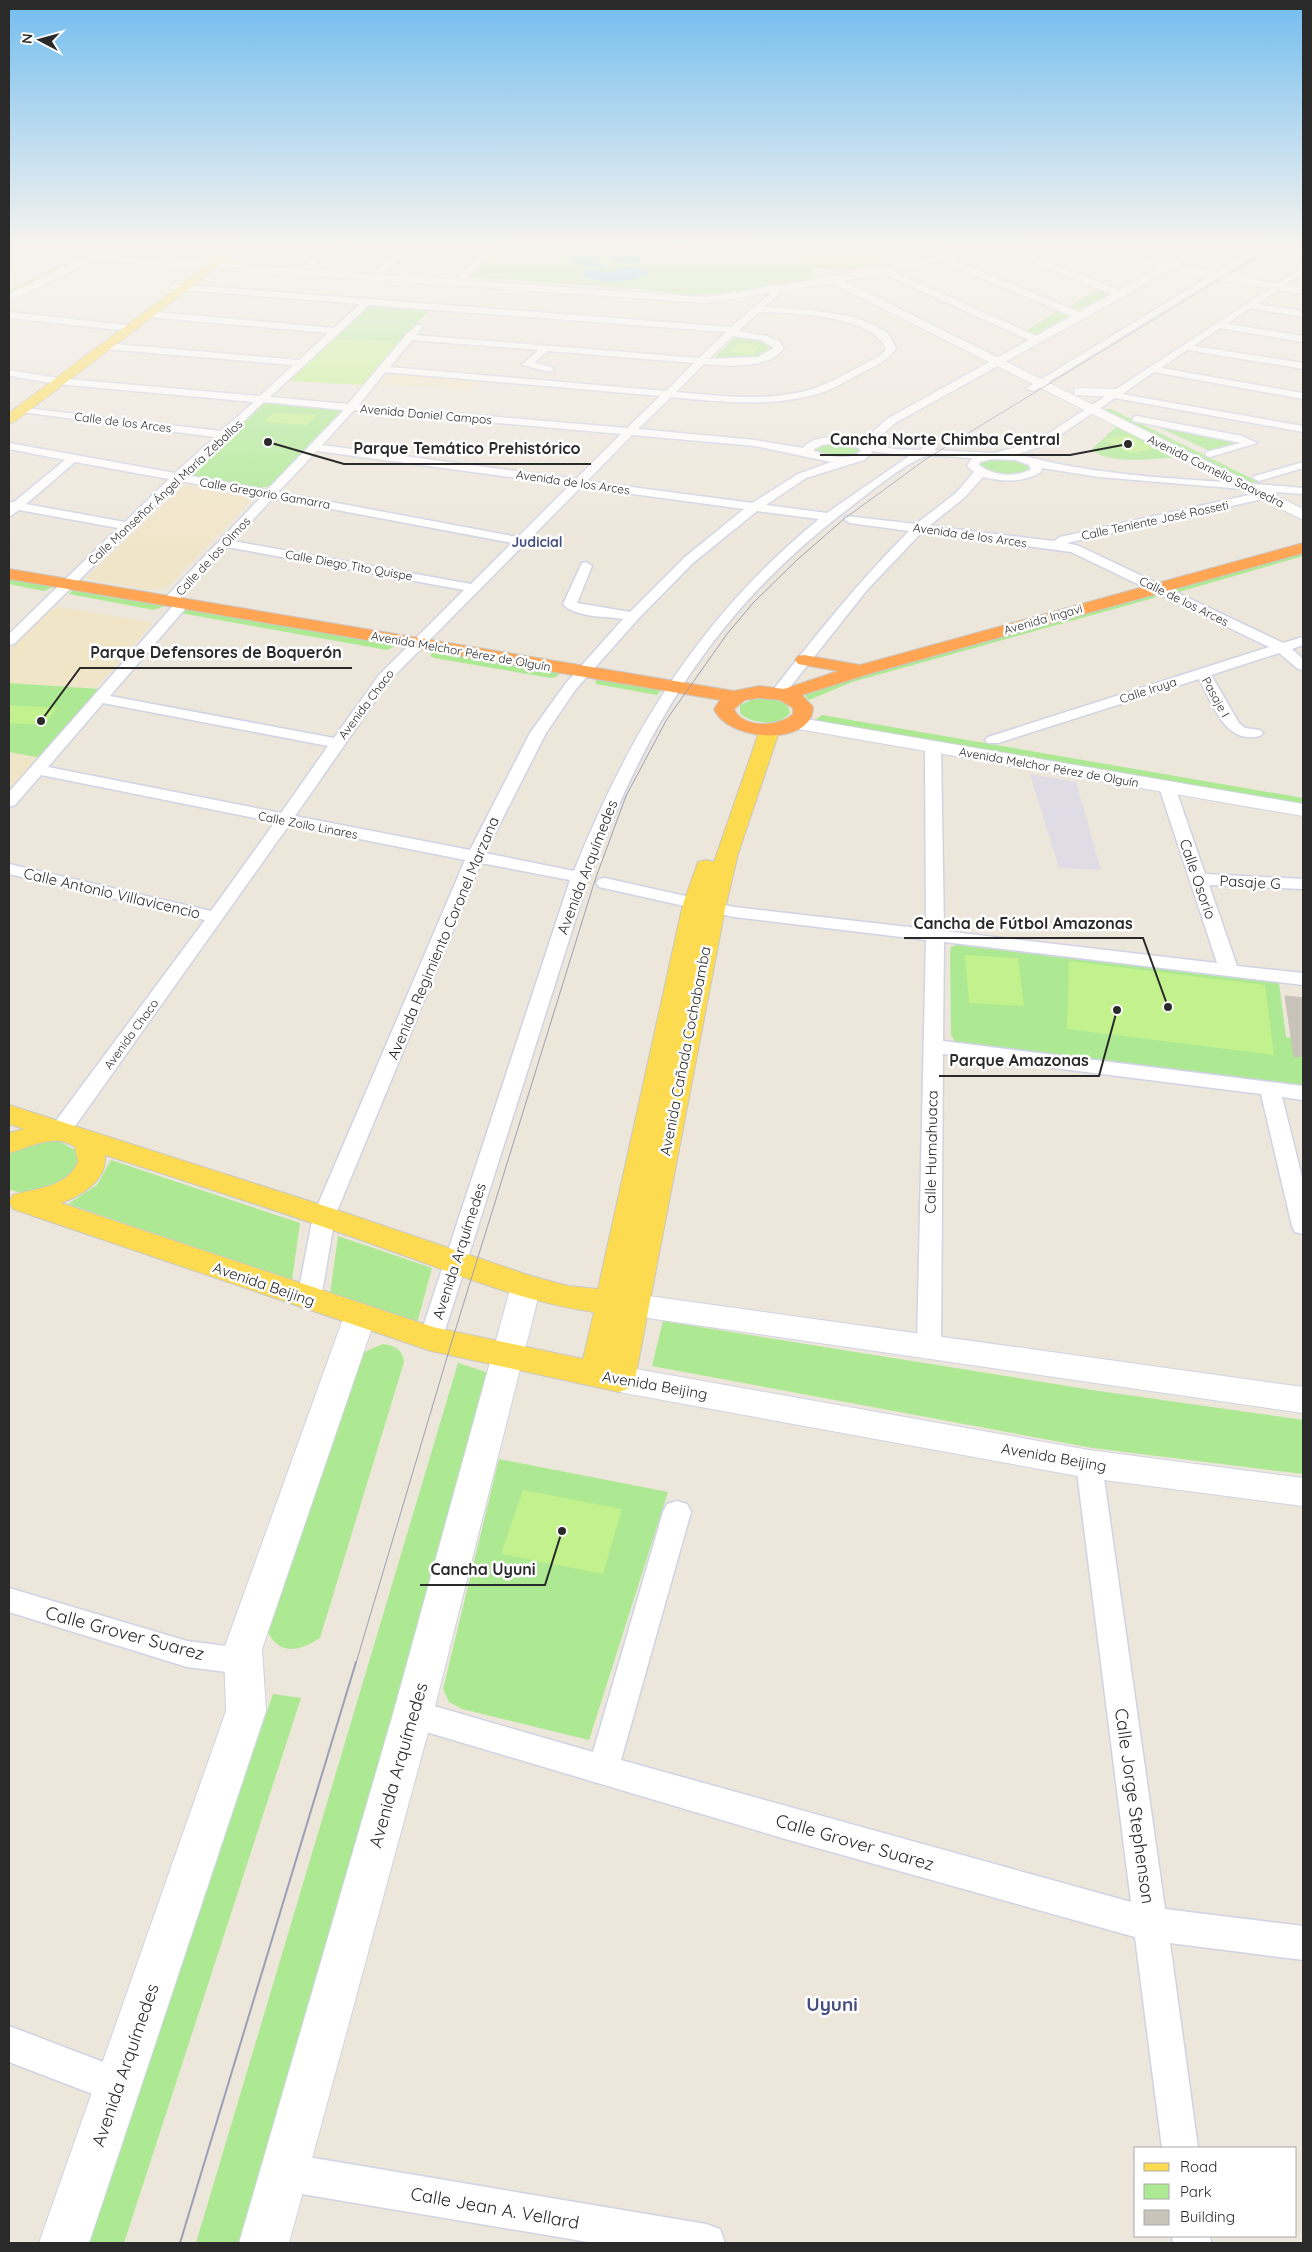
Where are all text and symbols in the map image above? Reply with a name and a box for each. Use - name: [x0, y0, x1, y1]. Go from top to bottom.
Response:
- north arrow: [15, 15, 65, 65]
- text: N: [18, 33, 37, 45]
- street label: Avenida Daniel Campos: [359, 401, 493, 427]
- street label: Calle de los Arces: [74, 409, 173, 435]
- street label: Calle Monseñor Ángel María Zeballos: [85, 416, 246, 568]
- callout: Cancha Norte Chimba Central: [820, 424, 1070, 455]
- text: Cancha Norte Chimba Central: [830, 429, 1060, 449]
- street label: Avenida Cornelio Saavedra: [1145, 431, 1287, 511]
- callout: Parque Temático Prehistórico: [344, 433, 591, 464]
- text: Parque Temático Prehistórico: [353, 438, 581, 458]
- street label: Avenida de los Arces: [515, 467, 631, 497]
- street label: Calle Gregorio Gamarra: [198, 474, 332, 512]
- street label: Calle Teniente José Rosseti: [1080, 497, 1230, 543]
- street label: Calle de los Olmos: [173, 513, 254, 599]
- street label: Avenida de los Arces: [912, 520, 1028, 550]
- district label: Judicial: [511, 533, 563, 551]
- street label: Calle Diego Tito Quispe: [284, 546, 414, 584]
- street label: Calle de los Arces: [1137, 573, 1231, 629]
- street label: Avenida Ingavi: [1002, 601, 1084, 637]
- street label: Avenida Melchor Pérez de Olguín: [370, 628, 552, 674]
- callout: Parque Defensores de Boquerón: [80, 637, 352, 668]
- text: Parque Defensores de Boquerón: [90, 642, 342, 662]
- street label: Avenida Chaco: [335, 666, 397, 742]
- street label: Calle Iruya: [1118, 674, 1178, 706]
- street label: Pasaje I: [1199, 674, 1233, 720]
- street label: Avenida Melchor Pérez de Olguín: [958, 744, 1140, 790]
- street label: Avenida Arquímedes: [553, 797, 621, 937]
- street label: Calle Zoilo Linares: [257, 808, 359, 842]
- street label: Avenida Regimiento Coronel Marzana: [383, 814, 503, 1062]
- street label: Calle Osorio: [1175, 836, 1221, 922]
- street label: Calle Antonio Villavicencio: [22, 863, 202, 923]
- street label: Pasaje G: [1219, 871, 1281, 893]
- callout: Cancha de Fútbol Amazonas: [904, 907, 1143, 938]
- text: Cancha de Fútbol Amazonas: [913, 913, 1133, 933]
- street label: Avenida Cañada Cochabamba: [655, 945, 715, 1157]
- street label: Avenida Chaco: [100, 996, 162, 1072]
- callout: Parque Amazonas: [939, 1045, 1099, 1076]
- text: Parque Amazonas: [949, 1050, 1089, 1070]
- street label: Calle Humahuaca: [920, 1090, 942, 1214]
- street label: Avenida Arquímedes: [428, 1180, 490, 1322]
- street label: Avenida Beijing: [211, 1258, 317, 1310]
- street label: Avenida Beijing: [601, 1366, 709, 1404]
- street label: Avenida Beijing: [1000, 1438, 1108, 1476]
- callout: Cancha Uyuni: [420, 1554, 545, 1585]
- text: Cancha Uyuni: [430, 1559, 536, 1579]
- street label: Calle Grover Suarez: [43, 1601, 207, 1665]
- street label: Avenida Arquímedes: [363, 1680, 433, 1850]
- street label: Calle Jorge Stephenson: [1110, 1707, 1160, 1905]
- street label: Calle Grover Suarez: [773, 1808, 937, 1876]
- street label: Avenida Arquímedes: [86, 1980, 164, 2150]
- district label: Uyuni: [806, 1992, 858, 2016]
- legend: [1134, 2147, 1297, 2237]
- text: Road: [1180, 2157, 1217, 2176]
- street label: Calle Jean A. Vellard: [409, 2182, 581, 2234]
- text: Park: [1180, 2182, 1212, 2201]
- text: Building: [1180, 2207, 1235, 2226]

